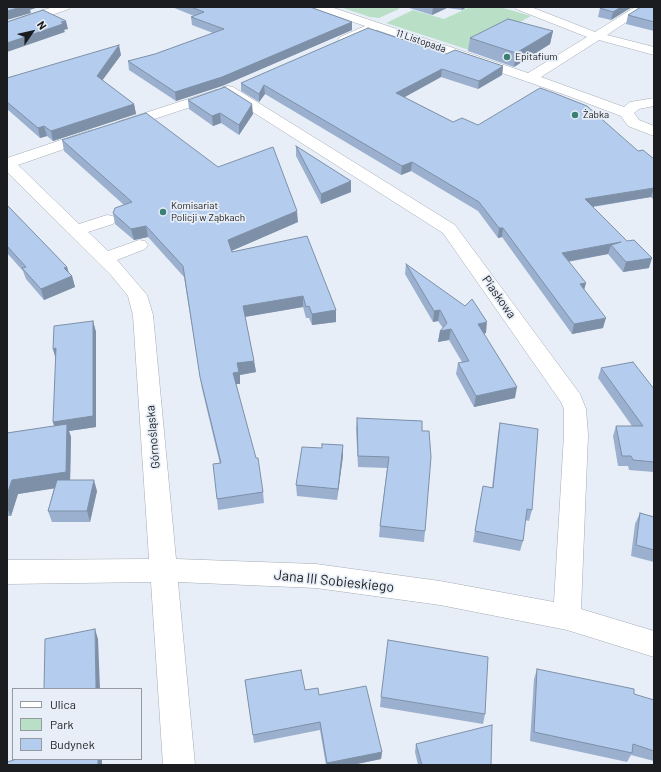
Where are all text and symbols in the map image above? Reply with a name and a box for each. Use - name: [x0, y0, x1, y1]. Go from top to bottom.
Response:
- north arrow: [12, 12, 52, 52]
- text: N: [35, 18, 50, 32]
- street label: 11 Listopada: [394, 27, 448, 55]
- place label: Epitafium: [515, 51, 558, 63]
- marker: Epitafium: [502, 52, 512, 62]
- place label: Żabka: [583, 109, 609, 121]
- marker: Żabka: [570, 110, 580, 120]
- place label: Komisariat Policji w Ząbkach: [171, 200, 245, 224]
- marker: Komisariat Policji w Ząbkach: [158, 207, 168, 217]
- street label: Piaskowa: [479, 273, 519, 321]
- street label: Górnośląska: [143, 405, 163, 469]
- street label: Jana III Sobieskiego: [273, 566, 395, 596]
- legend: [12, 688, 142, 760]
- text: Ulica: [50, 697, 76, 711]
- text: Park: [50, 717, 74, 731]
- text: Budynek: [50, 737, 95, 751]

